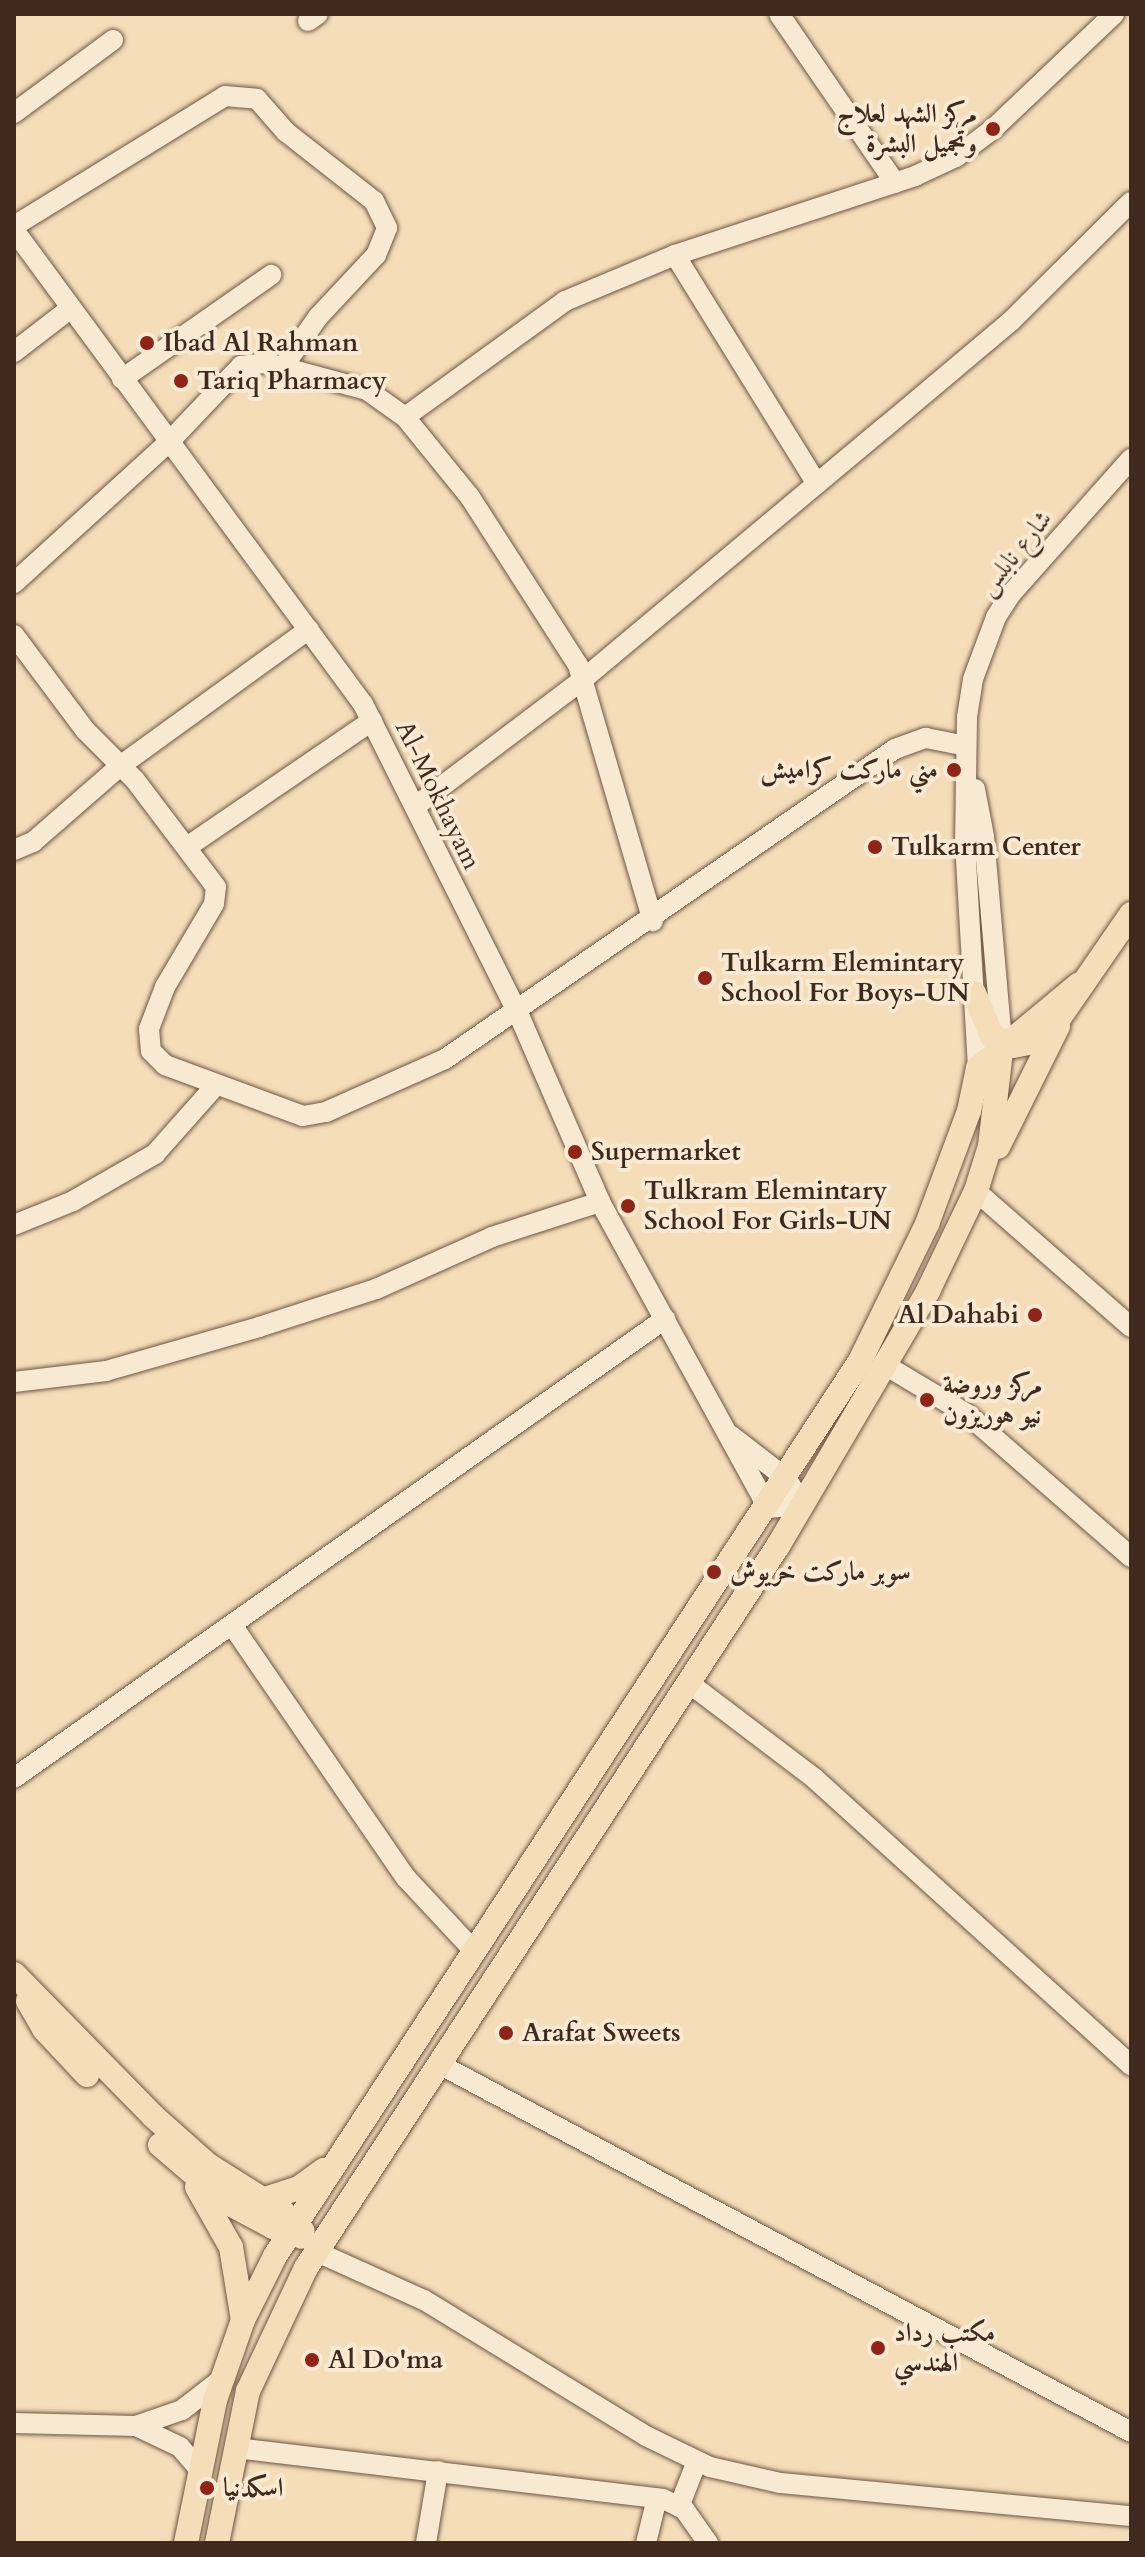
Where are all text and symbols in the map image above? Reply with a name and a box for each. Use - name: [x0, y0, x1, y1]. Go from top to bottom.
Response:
- place label: مركز الشهد لعلاج وتجميل البشرة: [836, 98, 977, 160]
- marker: مركز الشهد لعلاج وتجميل البشرة: [984, 120, 1002, 138]
- place label: Ibad Al Rahman: [163, 327, 359, 359]
- marker: Ibad Al Rahman: [138, 334, 156, 352]
- place label: Tariq Pharmacy: [197, 365, 387, 397]
- marker: Tariq Pharmacy: [172, 372, 190, 390]
- street label: شارع نابلس: [971, 504, 1059, 602]
- street label: Al-Mokhayam: [389, 716, 487, 874]
- place label: مني ماركت كراميش: [760, 754, 938, 786]
- marker: مني ماركت كراميش: [945, 761, 963, 779]
- place label: Tulkarm Center: [891, 831, 1081, 863]
- marker: Tulkarm Center: [866, 838, 884, 856]
- place label: Tulkarm Elemintary School For Boys-UN: [721, 947, 970, 1008]
- marker: Tulkarm Elemintary School For Boys-UN: [696, 969, 714, 987]
- place label: Supermarket: [591, 1136, 741, 1168]
- marker: Supermarket: [566, 1143, 584, 1161]
- place label: Tulkram Elemintary School For Girls-UN: [644, 1175, 892, 1236]
- marker: Tulkram Elemintary School For Girls-UN: [619, 1197, 637, 1215]
- place label: Al Dahabi: [897, 1299, 1019, 1331]
- marker: Al Dahabi: [1026, 1306, 1044, 1324]
- place label: مركز وروضة نيو هوريزون: [943, 1369, 1042, 1430]
- marker: مركز وروضة نيو هوريزون: [918, 1391, 936, 1409]
- place label: سوبر ماركت خريوش: [730, 1556, 911, 1588]
- marker: سوبر ماركت خريوش: [705, 1563, 723, 1581]
- place label: Arafat Sweets: [522, 2017, 681, 2049]
- marker: Arafat Sweets: [497, 2024, 515, 2042]
- place label: مكتب رداد الهندسي: [894, 2317, 995, 2378]
- marker: مكتب رداد الهندسي: [869, 2339, 887, 2357]
- place label: Al Do'ma: [328, 2344, 443, 2376]
- marker: Al Do'ma: [303, 2351, 321, 2369]
- place label: اسكدنيا: [223, 2472, 283, 2504]
- marker: اسكدنيا: [198, 2479, 216, 2497]

